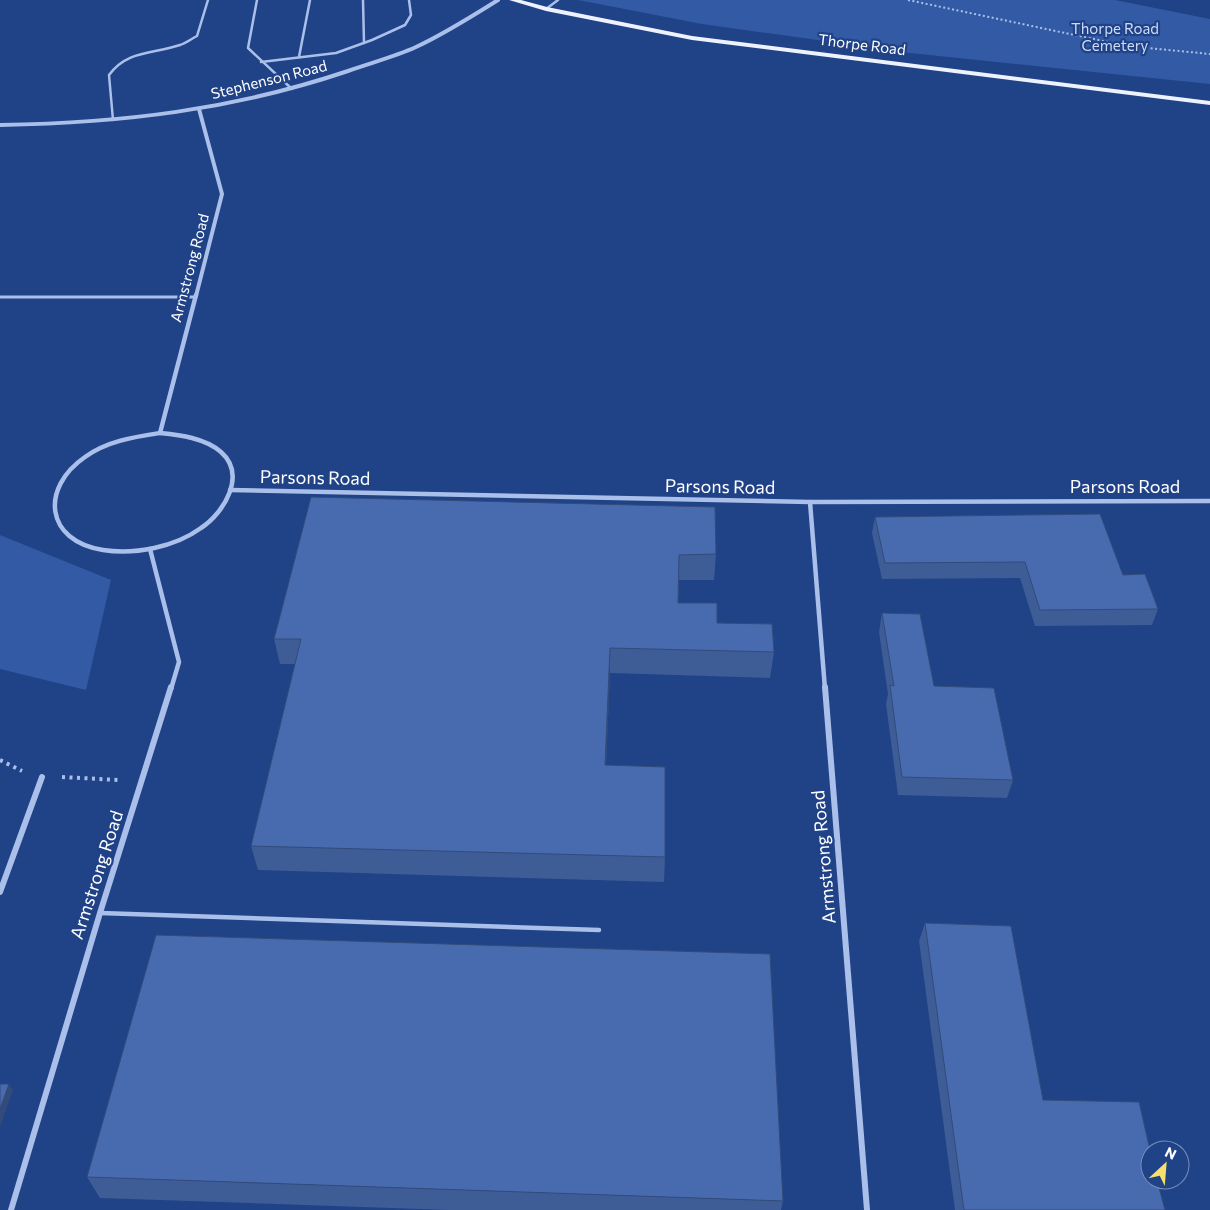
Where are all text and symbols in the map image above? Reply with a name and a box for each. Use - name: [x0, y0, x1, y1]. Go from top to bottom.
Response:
- park label: Thorpe Road Cemetery: [1071, 19, 1159, 54]
- street label: Thorpe Road: [817, 30, 907, 58]
- street label: Stephenson Road: [209, 56, 329, 102]
- street label: Armstrong Road: [166, 211, 212, 324]
- street label: Parsons Road: [260, 465, 370, 489]
- street label: Parsons Road: [665, 474, 775, 498]
- street label: Parsons Road: [1070, 475, 1180, 497]
- street label: Armstrong Road: [806, 789, 840, 925]
- street label: Armstrong Road: [65, 808, 127, 942]
- north arrow: [1140, 1140, 1190, 1190]
- text: N: [1162, 1143, 1179, 1163]

